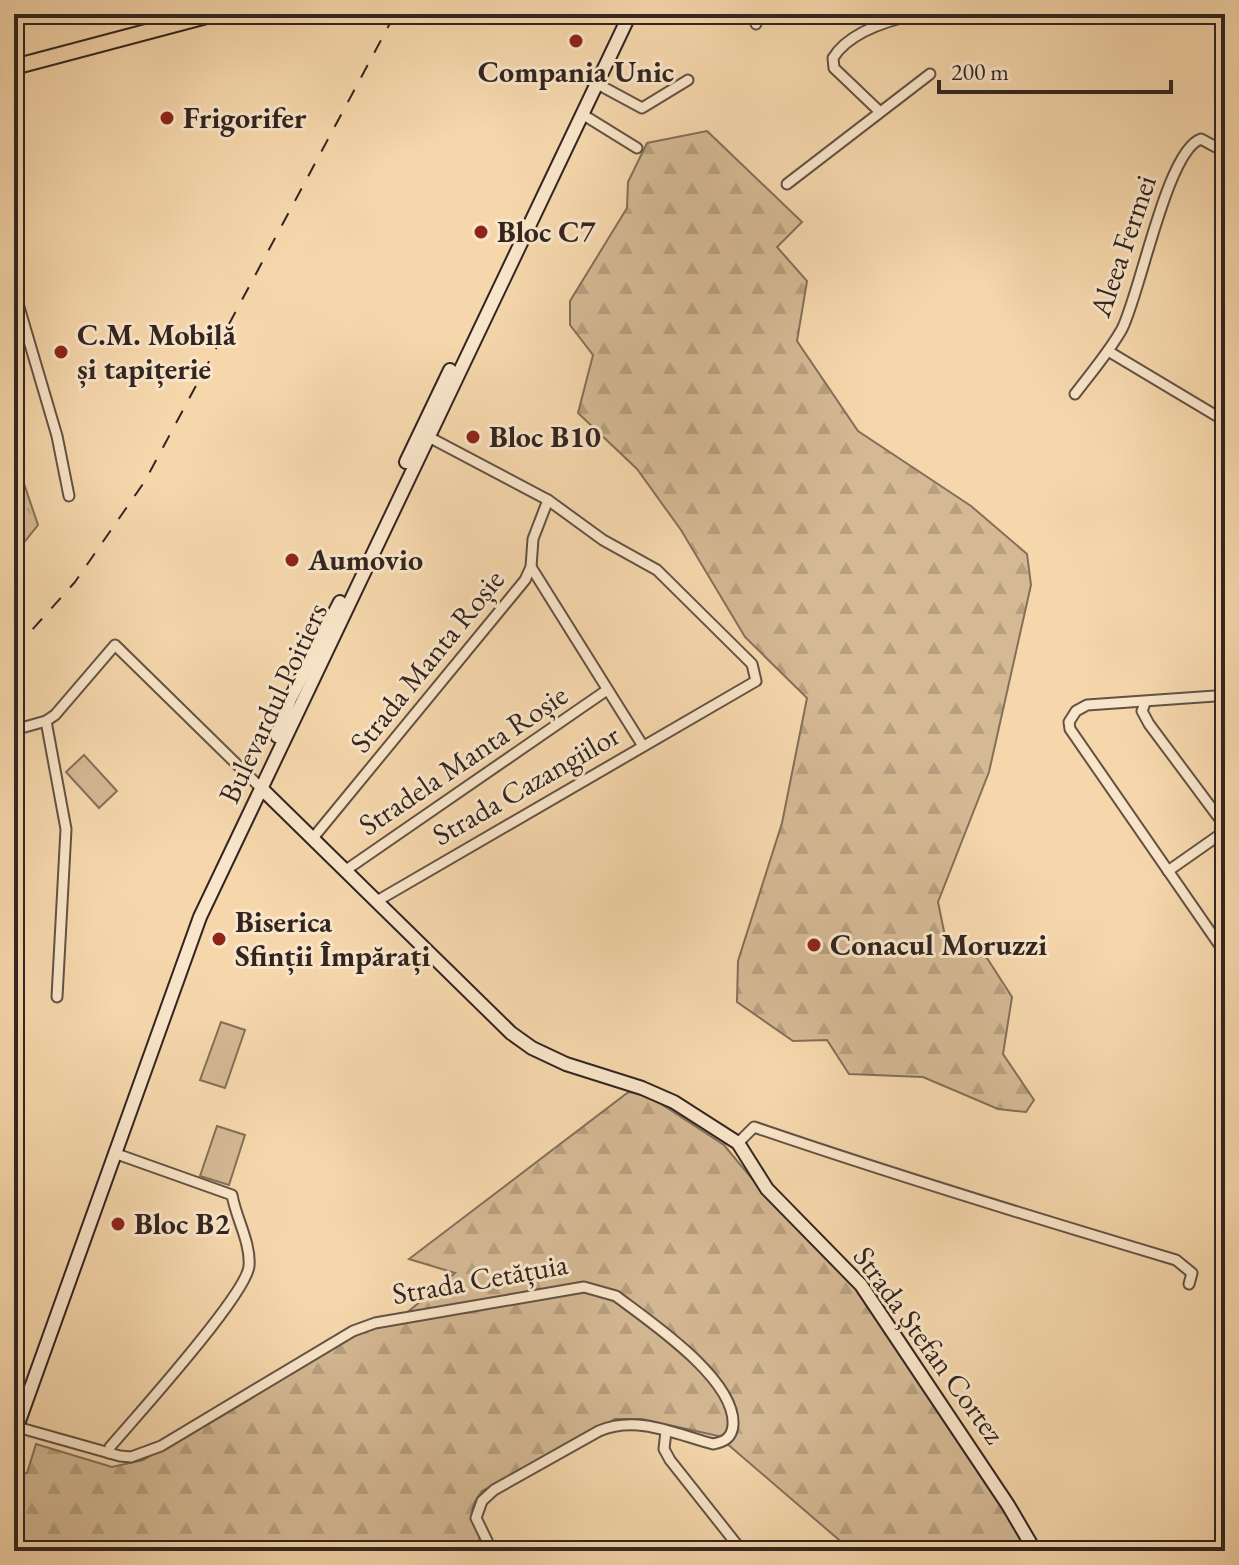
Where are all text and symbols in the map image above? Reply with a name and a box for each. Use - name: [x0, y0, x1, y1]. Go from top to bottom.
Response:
- marker: Compania Unic: [567, 32, 585, 50]
- scale bar: [939, 44, 1171, 94]
- place label: Compania Unic: [478, 52, 674, 91]
- text: 200 m: [951, 56, 1009, 87]
- place label: Frigorifer: [183, 98, 307, 137]
- marker: Frigorifer: [158, 109, 176, 127]
- street label: Aleea Fermei: [1080, 170, 1165, 323]
- place label: Bloc C7: [497, 212, 596, 251]
- marker: Bloc C7: [472, 223, 490, 241]
- place label: C.M. Mobilă și tapițerie: [77, 315, 237, 388]
- marker: C.M. Mobilă și tapițerie: [52, 343, 70, 361]
- place label: Bloc B10: [489, 417, 601, 456]
- marker: Bloc B10: [464, 428, 482, 446]
- place label: Aumovio: [307, 540, 423, 579]
- marker: Aumovio: [283, 551, 301, 569]
- street label: Strada Manta Roșie: [341, 561, 513, 760]
- street label: Bulevardul Poitiers: [209, 596, 336, 809]
- street label: Stradela Manta Roșie: [351, 675, 575, 844]
- street label: Strada Cazangiilor: [425, 715, 626, 854]
- place label: Biserica Sfinții Împărați: [235, 902, 431, 975]
- place label: Conacul Moruzzi: [830, 925, 1047, 964]
- marker: Biserica Sfinții Împărați: [210, 930, 228, 948]
- marker: Conacul Moruzzi: [805, 936, 823, 954]
- place label: Bloc B2: [134, 1204, 230, 1243]
- marker: Bloc B2: [109, 1215, 127, 1233]
- street label: Strada Ștefan Cortez: [845, 1238, 1015, 1452]
- street label: Strada Cetățuia: [389, 1244, 571, 1313]

